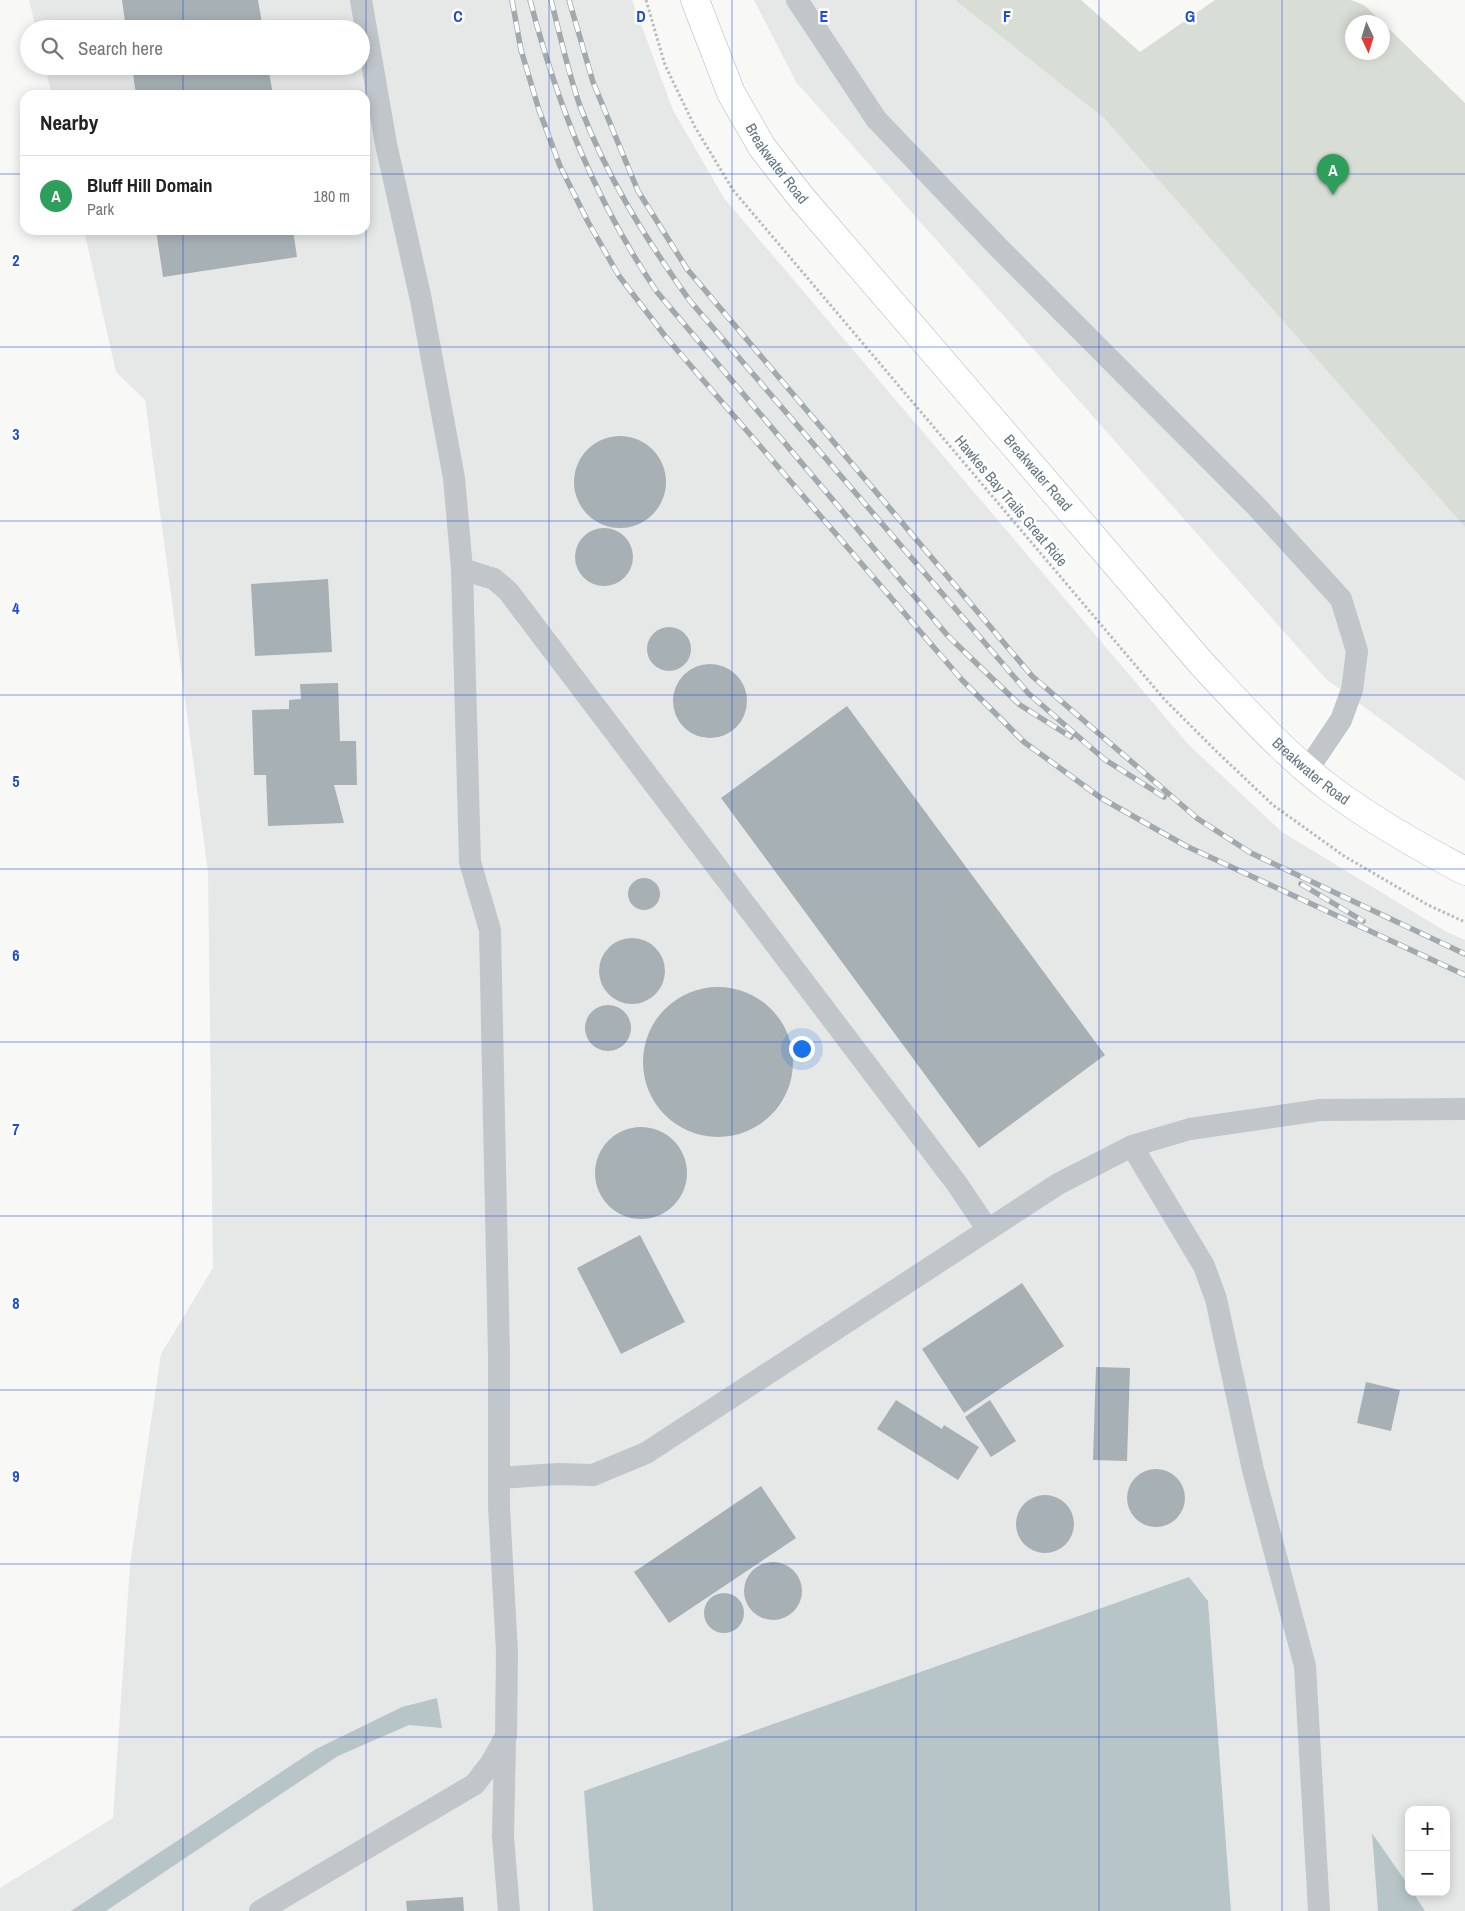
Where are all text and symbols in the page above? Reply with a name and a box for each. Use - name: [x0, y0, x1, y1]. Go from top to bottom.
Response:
- text: C: [453, 5, 463, 27]
- text: D: [636, 5, 646, 27]
- text: E: [820, 5, 829, 27]
- text: F: [1003, 5, 1011, 27]
- text: G: [1185, 5, 1195, 27]
- north arrow: [1345, 15, 1390, 60]
- search box: [20, 20, 370, 75]
- icon: search: [38, 34, 66, 62]
- text: Search here: [78, 35, 163, 61]
- text: Nearby: [40, 108, 98, 137]
- street label: Breakwater Road: [741, 119, 813, 208]
- pin: A: [1317, 154, 1349, 195]
- text: Bluff Hill Domain: [87, 172, 213, 198]
- text: A: [51, 185, 61, 207]
- text: 180 m: [314, 185, 350, 207]
- text: Park: [87, 198, 114, 220]
- text: 2: [12, 249, 20, 271]
- text: 3: [12, 423, 20, 445]
- street label: Breakwater Road: [999, 430, 1077, 515]
- street label: Hawkes Bay Trails Great Ride: [950, 431, 1073, 571]
- text: 4: [12, 597, 20, 619]
- street label: Breakwater Road: [1268, 732, 1354, 809]
- text: 5: [12, 770, 20, 792]
- text: 6: [12, 944, 20, 966]
- your location: [789, 1036, 815, 1062]
- text: 7: [12, 1118, 20, 1140]
- text: 8: [12, 1292, 20, 1314]
- text: 9: [12, 1465, 20, 1487]
- map controls: [1405, 1806, 1450, 1896]
- button: +: [1405, 1806, 1450, 1851]
- button: −: [1405, 1851, 1450, 1896]

